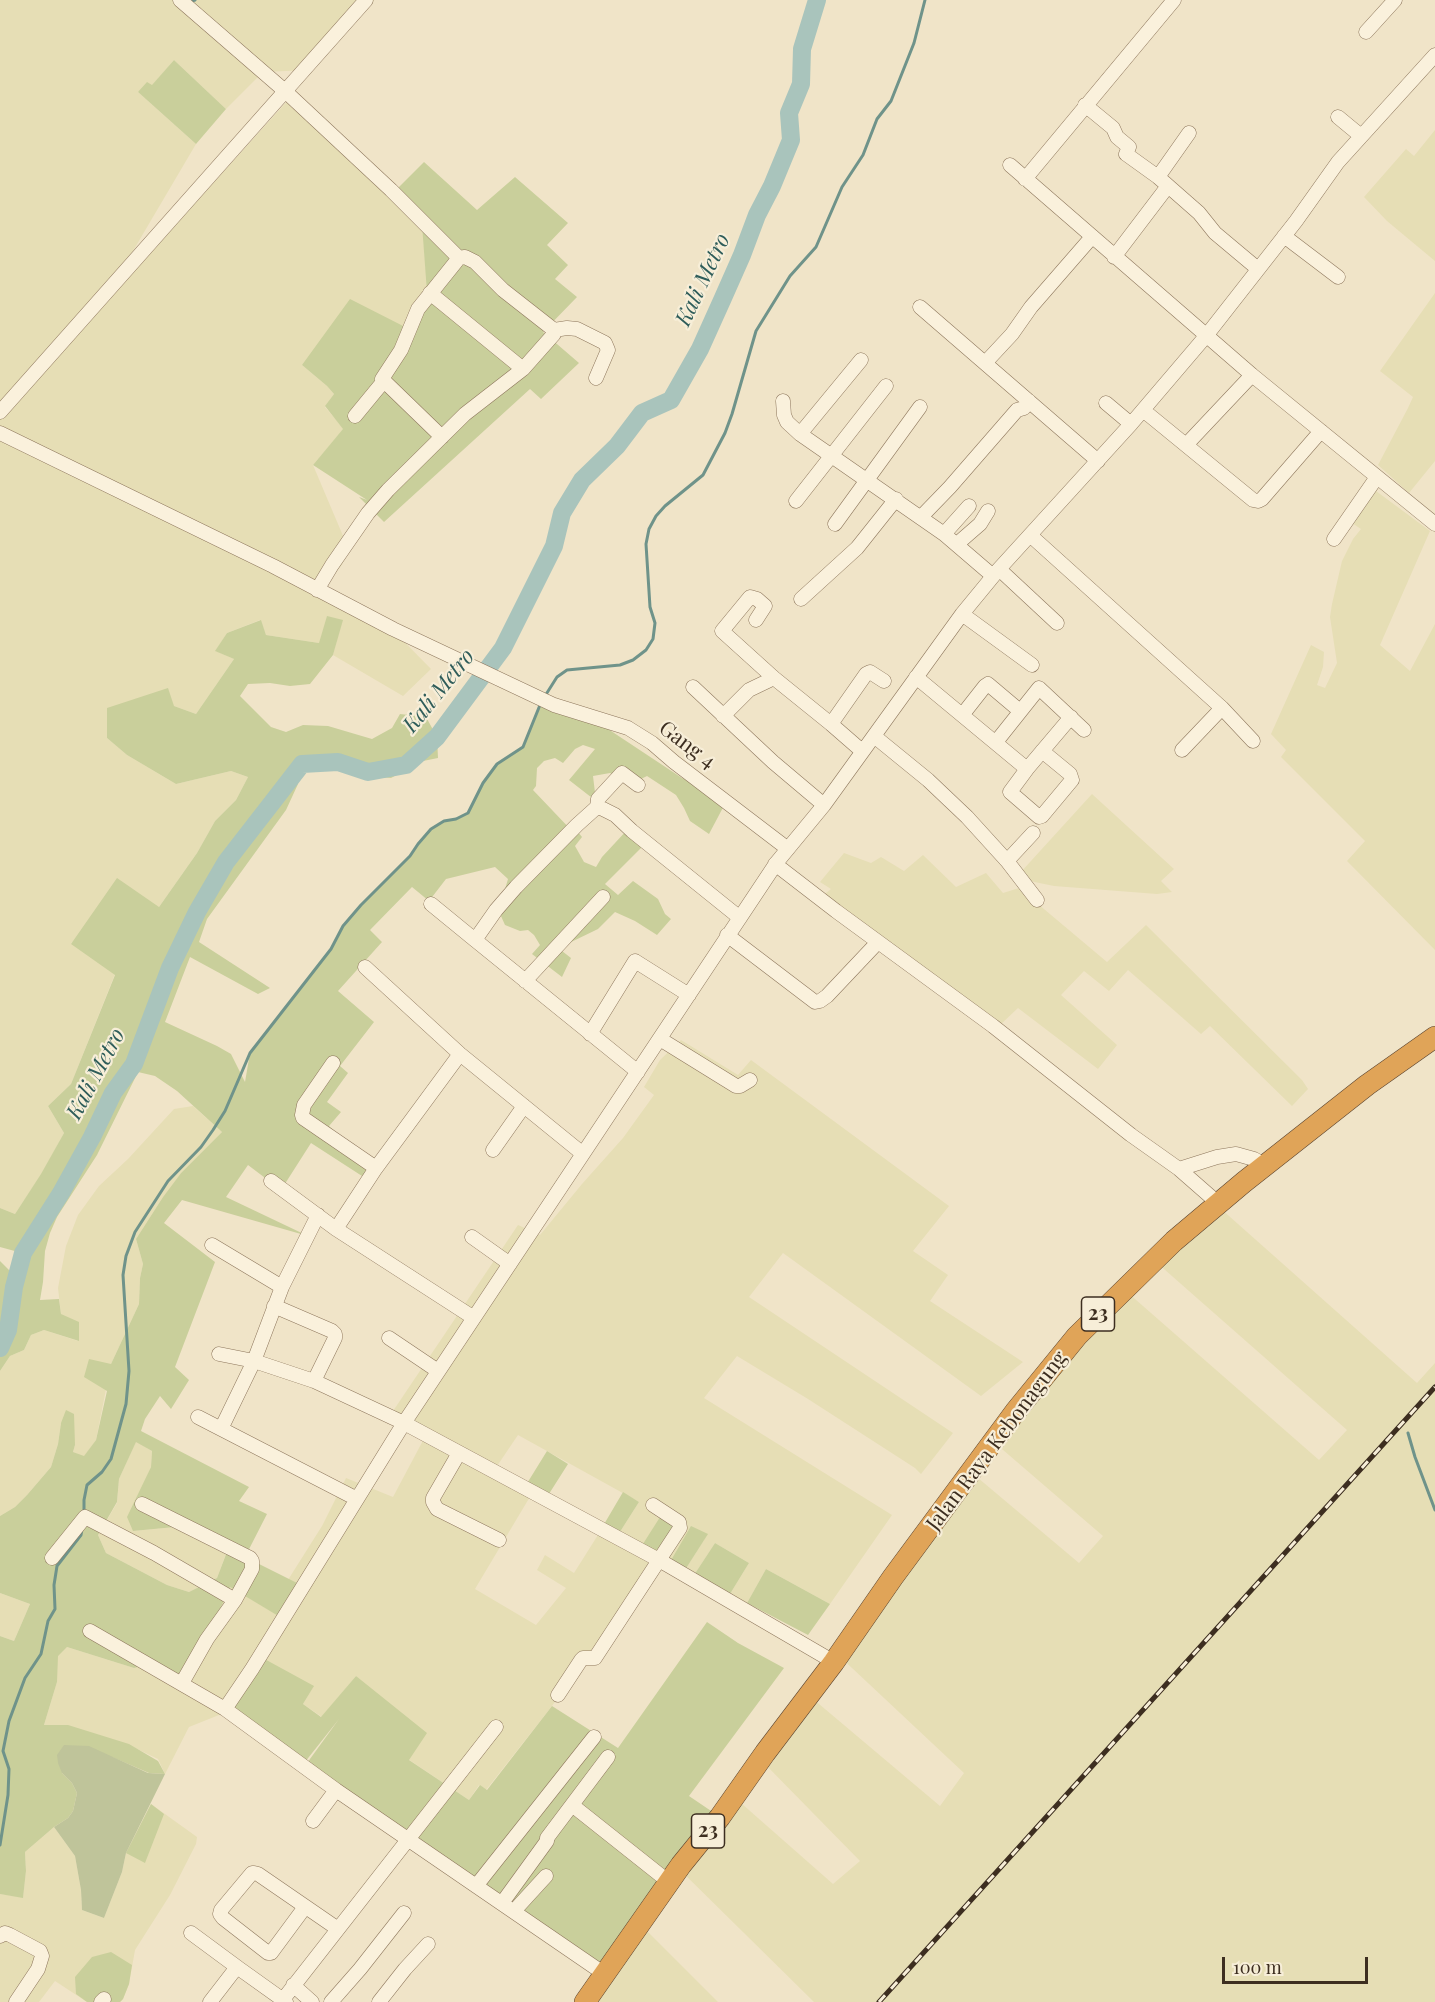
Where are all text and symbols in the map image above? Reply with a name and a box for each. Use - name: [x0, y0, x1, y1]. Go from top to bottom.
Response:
- water label: Kali Metro: [670, 229, 736, 331]
- water label: Kali Metro: [398, 644, 480, 738]
- street label: Gang 4: [654, 716, 720, 774]
- water label: Kali Metro: [61, 1024, 131, 1124]
- road number: 23: [1082, 1297, 1114, 1331]
- street label: Jalan Raya Kebonagung: [921, 1346, 1073, 1536]
- road number: 23: [692, 1814, 724, 1848]
- scale bar: [1225, 1945, 1370, 1983]
- text: 100 m: [1233, 1955, 1282, 1979]

